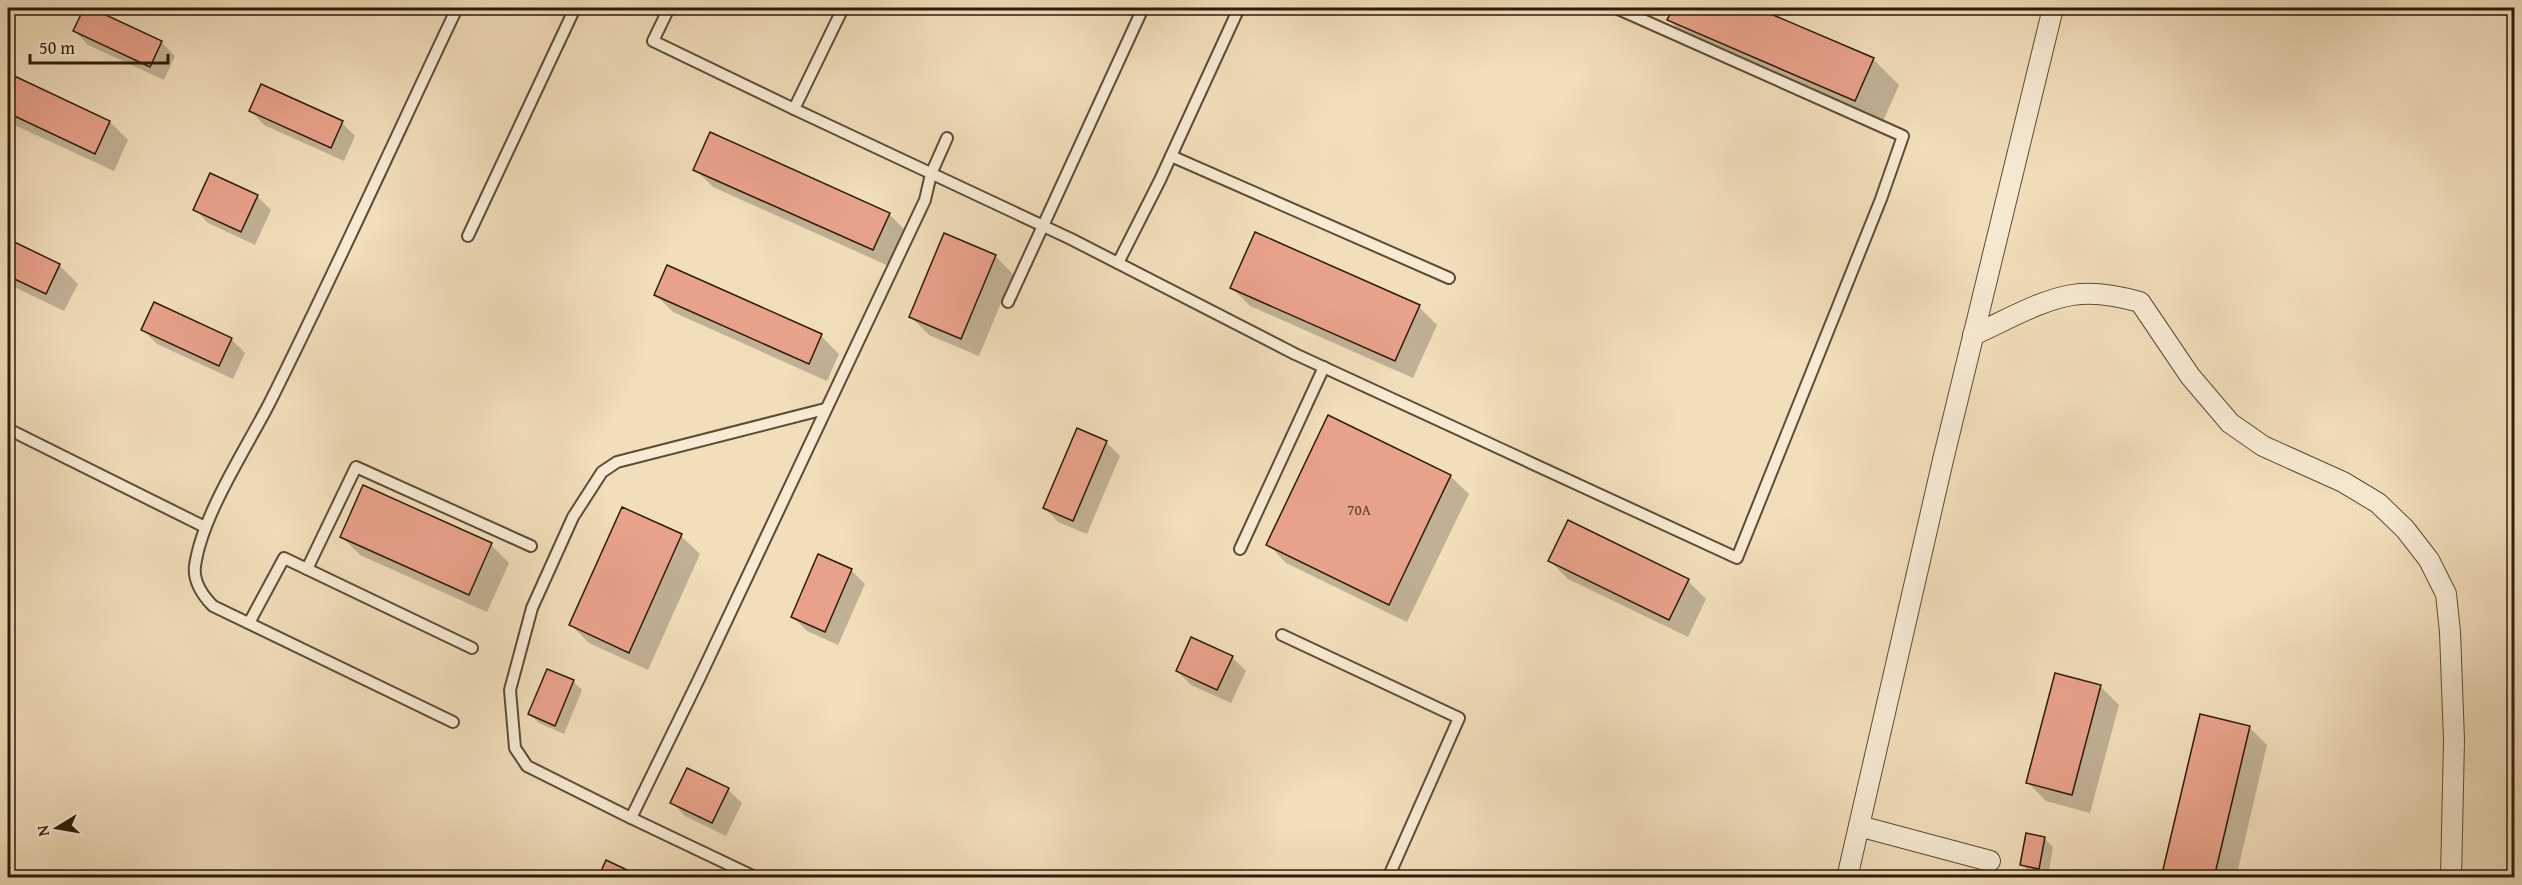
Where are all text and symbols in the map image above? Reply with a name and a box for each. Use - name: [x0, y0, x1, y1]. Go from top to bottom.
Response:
- scale bar: [30, 27, 168, 65]
- text: 50 m: [39, 34, 75, 61]
- house number: 70А: [1347, 499, 1371, 520]
- north arrow: [27, 798, 87, 858]
- text: N: [29, 823, 55, 838]

